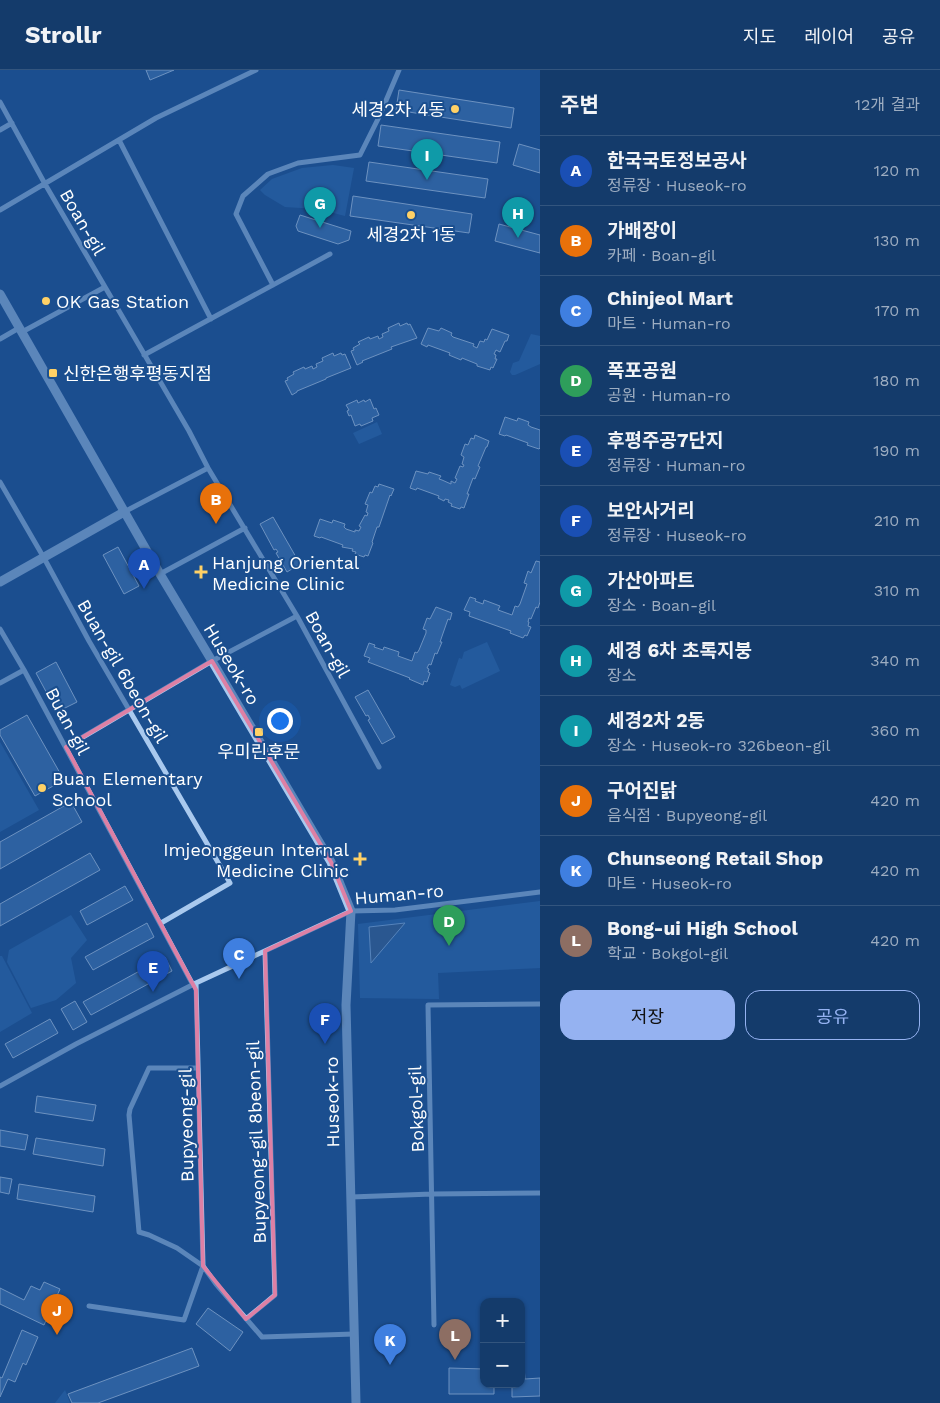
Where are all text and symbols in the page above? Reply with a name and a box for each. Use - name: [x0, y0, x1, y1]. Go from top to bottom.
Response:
- text: Strollr: [25, 21, 102, 49]
- text: 지도: [743, 26, 776, 47]
- text: 레이어: [804, 26, 854, 47]
- text: 공유: [882, 26, 915, 47]
- text: 주변: [560, 92, 599, 117]
- text: 12개 결과: [855, 95, 920, 114]
- place label: 세경2차 4동: [351, 99, 445, 120]
- marker: 세경2차 4동: [449, 103, 461, 115]
- pin: I: [411, 139, 443, 180]
- text: 한국국토정보공사: [607, 149, 747, 172]
- text: A: [571, 161, 581, 180]
- text: 120 m: [874, 161, 920, 180]
- text: 정류장 · Huseok-ro: [607, 176, 747, 195]
- street label: Boan-gil: [56, 185, 111, 259]
- pin: G: [304, 187, 336, 228]
- pin: H: [502, 197, 534, 238]
- marker: 세경2차 1동: [405, 209, 417, 221]
- text: 가배장이: [607, 219, 677, 242]
- place label: 세경2차 1동: [366, 224, 456, 245]
- text: B: [571, 231, 581, 250]
- text: 130 m: [874, 231, 920, 250]
- text: 카페 · Boan-gil: [607, 246, 716, 265]
- text: Chinjeol Mart: [607, 287, 733, 310]
- place label: OK Gas Station: [56, 291, 189, 312]
- marker: OK Gas Station: [40, 295, 52, 307]
- text: C: [571, 301, 581, 320]
- text: 170 m: [874, 301, 920, 320]
- text: 마트 · Human-ro: [607, 314, 731, 333]
- text: 폭포공원: [607, 359, 677, 382]
- place label: 신한은행후평동지점: [63, 363, 212, 384]
- marker: 신한은행후평동지점: [47, 367, 59, 379]
- text: D: [570, 371, 582, 390]
- text: 180 m: [873, 371, 920, 390]
- text: 공원 · Human-ro: [607, 386, 731, 405]
- text: 후평주공7단지: [607, 429, 723, 452]
- text: E: [571, 441, 581, 460]
- text: 190 m: [873, 441, 920, 460]
- text: 정류장 · Human-ro: [607, 456, 745, 475]
- pin: B: [200, 483, 232, 524]
- text: 보안사거리: [607, 499, 694, 522]
- text: F: [571, 511, 581, 530]
- text: 210 m: [874, 511, 920, 530]
- text: 정류장 · Huseok-ro: [607, 526, 747, 545]
- pin: A: [128, 548, 160, 589]
- place label: Hanjung Oriental Medicine Clinic: [212, 552, 360, 594]
- marker: Hanjung Oriental Medicine Clinic: [194, 565, 208, 579]
- text: 가산아파트: [607, 569, 694, 592]
- text: G: [570, 581, 582, 600]
- text: 310 m: [874, 581, 920, 600]
- street label: Buan-gil 6beon-gil: [73, 595, 173, 747]
- text: 장소 · Boan-gil: [607, 596, 716, 615]
- street label: Boan-gil: [301, 607, 355, 681]
- street label: Huseok-ro: [200, 620, 264, 708]
- text: 세경 6차 초록지붕: [607, 639, 752, 662]
- text: H: [570, 651, 582, 670]
- text: 340 m: [870, 651, 920, 670]
- text: 장소: [607, 666, 636, 685]
- street label: Buan-gil: [42, 684, 95, 759]
- your location: [267, 708, 293, 734]
- text: 세경2차 2동: [607, 709, 705, 732]
- text: I: [573, 721, 579, 740]
- text: 360 m: [870, 721, 920, 740]
- marker: 우미린후문: [253, 726, 265, 738]
- text: 장소 · Huseok-ro 326beon-gil: [607, 736, 830, 755]
- place label: 우미린후문: [218, 741, 300, 762]
- place label: Buan Elementary School: [52, 768, 203, 810]
- text: 구어진닭: [607, 779, 677, 802]
- marker: Buan Elementary School: [36, 782, 48, 794]
- text: J: [571, 791, 581, 810]
- text: 420 m: [870, 791, 920, 810]
- text: 음식점 · Bupyeong-gil: [607, 806, 767, 825]
- place label: Imjeonggeun Internal Medicine Clinic: [163, 839, 349, 881]
- text: Chunseong Retail Shop: [607, 847, 823, 870]
- marker: Imjeonggeun Internal Medicine Clinic: [353, 852, 367, 866]
- text: K: [570, 861, 582, 880]
- text: 420 m: [870, 861, 920, 880]
- text: 마트 · Huseok-ro: [607, 874, 732, 893]
- street label: Human-ro: [353, 880, 445, 908]
- pin: D: [433, 905, 465, 946]
- text: Bong-ui High School: [607, 917, 798, 940]
- text: L: [571, 931, 581, 950]
- text: 420 m: [870, 931, 920, 950]
- pin: C: [223, 938, 255, 979]
- text: 학교 · Bokgol-gil: [607, 944, 728, 963]
- pin: E: [137, 951, 169, 992]
- button: 저장: [560, 990, 735, 1040]
- button: 공유: [745, 990, 920, 1040]
- pin: F: [309, 1003, 341, 1044]
- street label: Bupyeong-gil 8beon-gil: [242, 1040, 270, 1244]
- street label: Huseok-ro: [321, 1056, 343, 1148]
- street label: Bokgol-gil: [404, 1065, 428, 1153]
- street label: Bupyeong-gil: [174, 1067, 197, 1182]
- pin: J: [41, 1294, 73, 1335]
- map controls: [480, 1298, 525, 1388]
- button: +: [480, 1298, 525, 1343]
- pin: L: [439, 1319, 471, 1360]
- pin: K: [374, 1324, 406, 1365]
- button: −: [480, 1343, 525, 1388]

